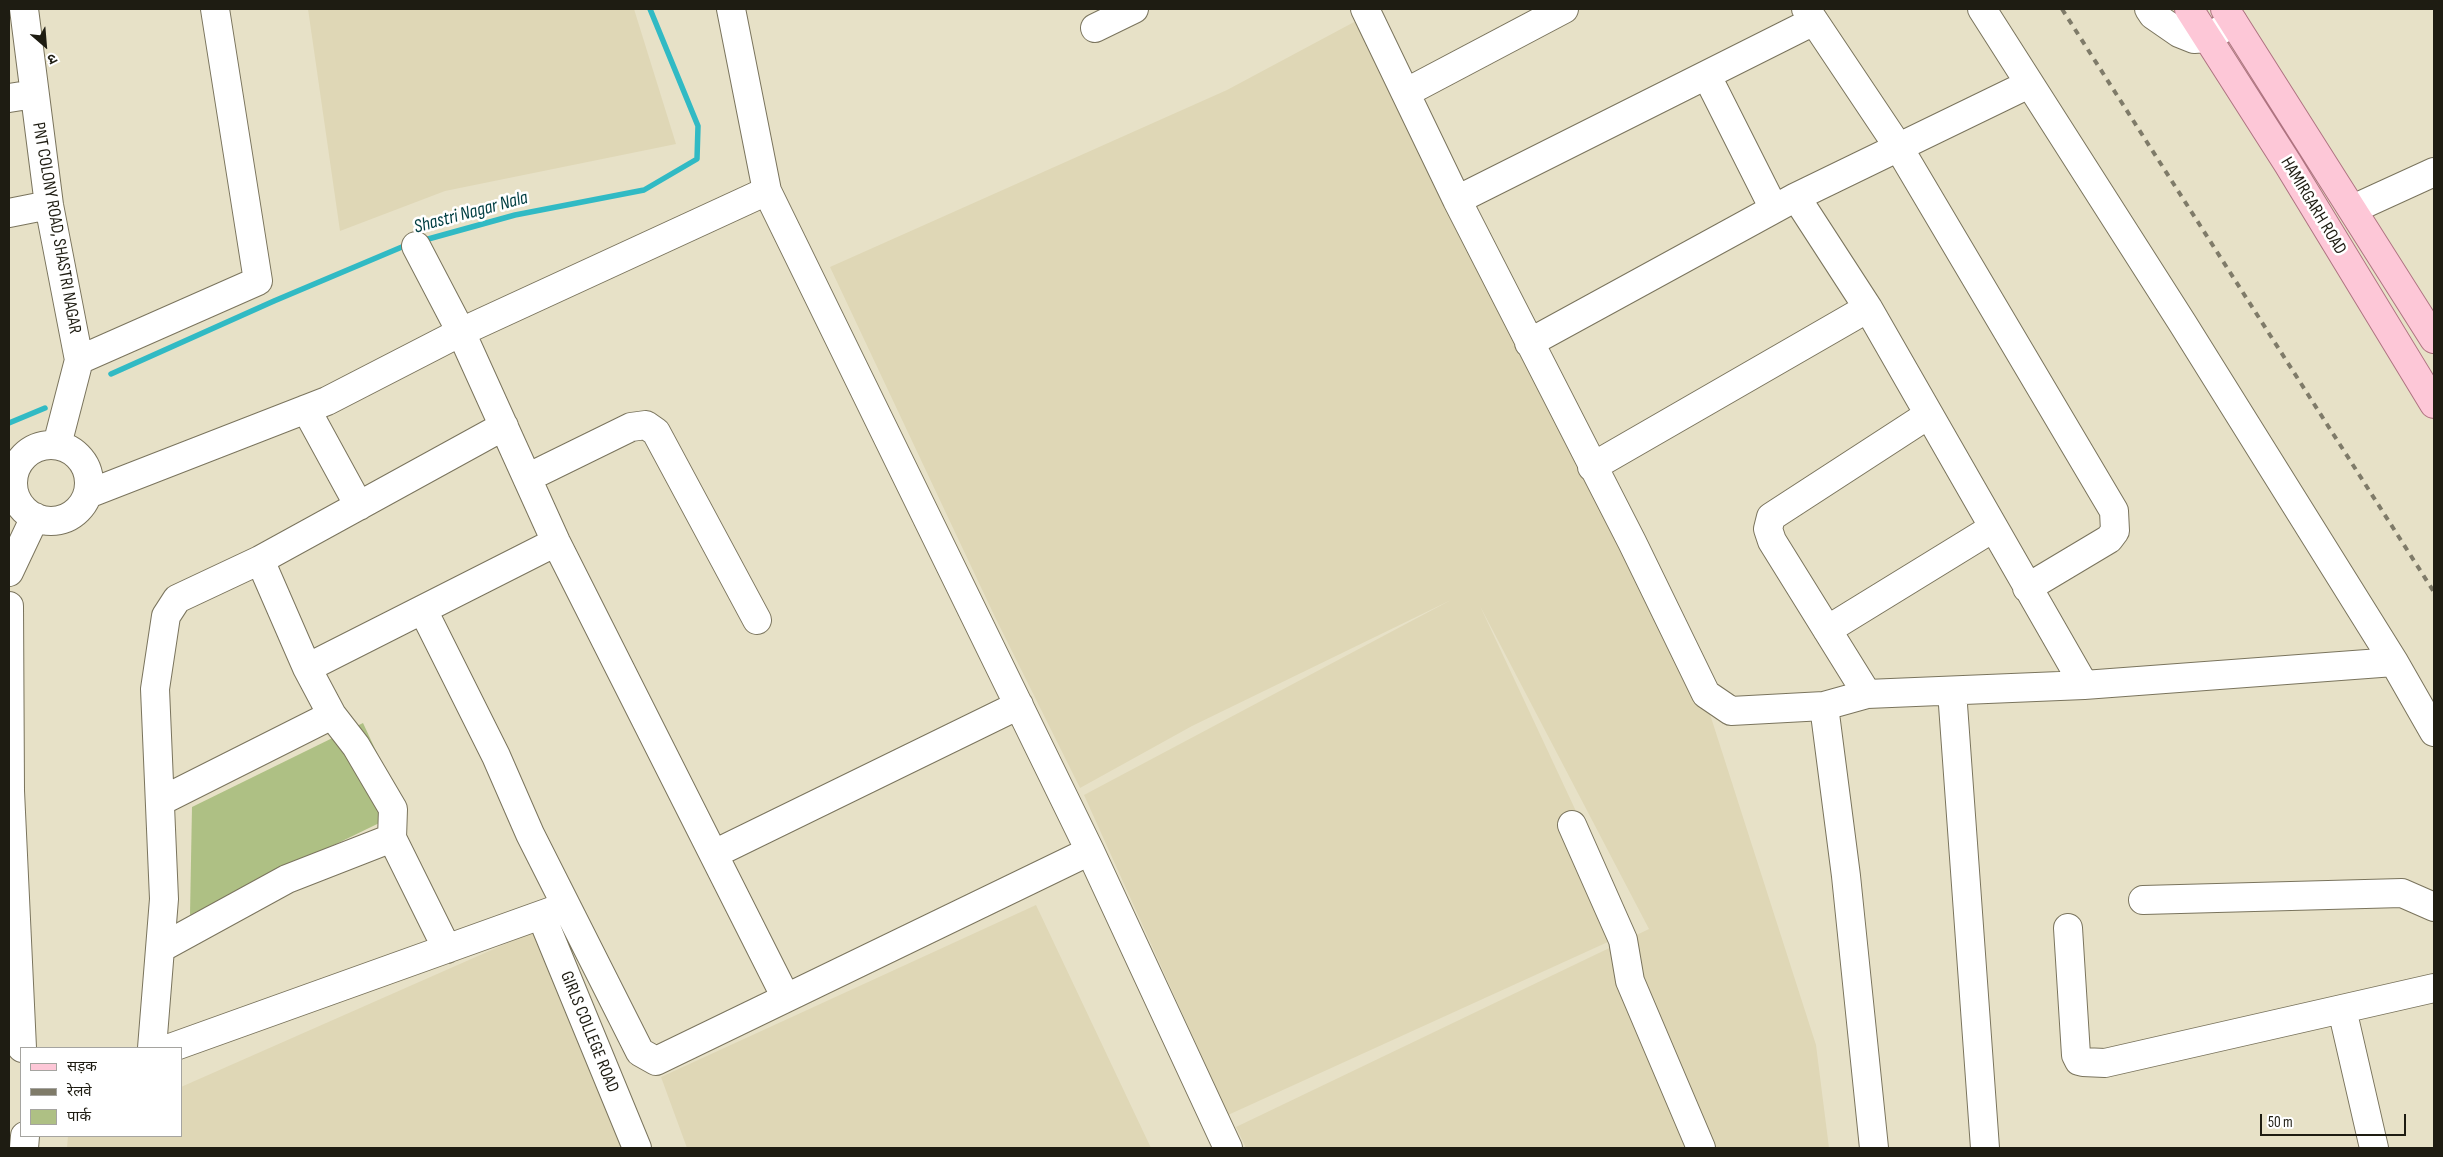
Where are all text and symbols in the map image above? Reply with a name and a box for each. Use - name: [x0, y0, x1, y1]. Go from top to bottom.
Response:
- north arrow: [20, 20, 70, 70]
- text: उ: [45, 49, 60, 68]
- street label: PNT COLONY ROAD, SHASTRI NAGAR: [27, 121, 85, 335]
- street label: HAMIRGARH ROAD: [2275, 153, 2351, 259]
- water label: Shastri Nagar Nala: [412, 187, 530, 239]
- street label: GIRLS COLLEGE ROAD: [555, 968, 623, 1096]
- legend: [20, 1047, 182, 1137]
- text: सड़क: [67, 1057, 97, 1076]
- text: रेलवे: [67, 1082, 92, 1101]
- scale bar: [2263, 1104, 2409, 1136]
- text: पार्क: [67, 1107, 91, 1126]
- text: 50 m: [2268, 1113, 2293, 1132]

